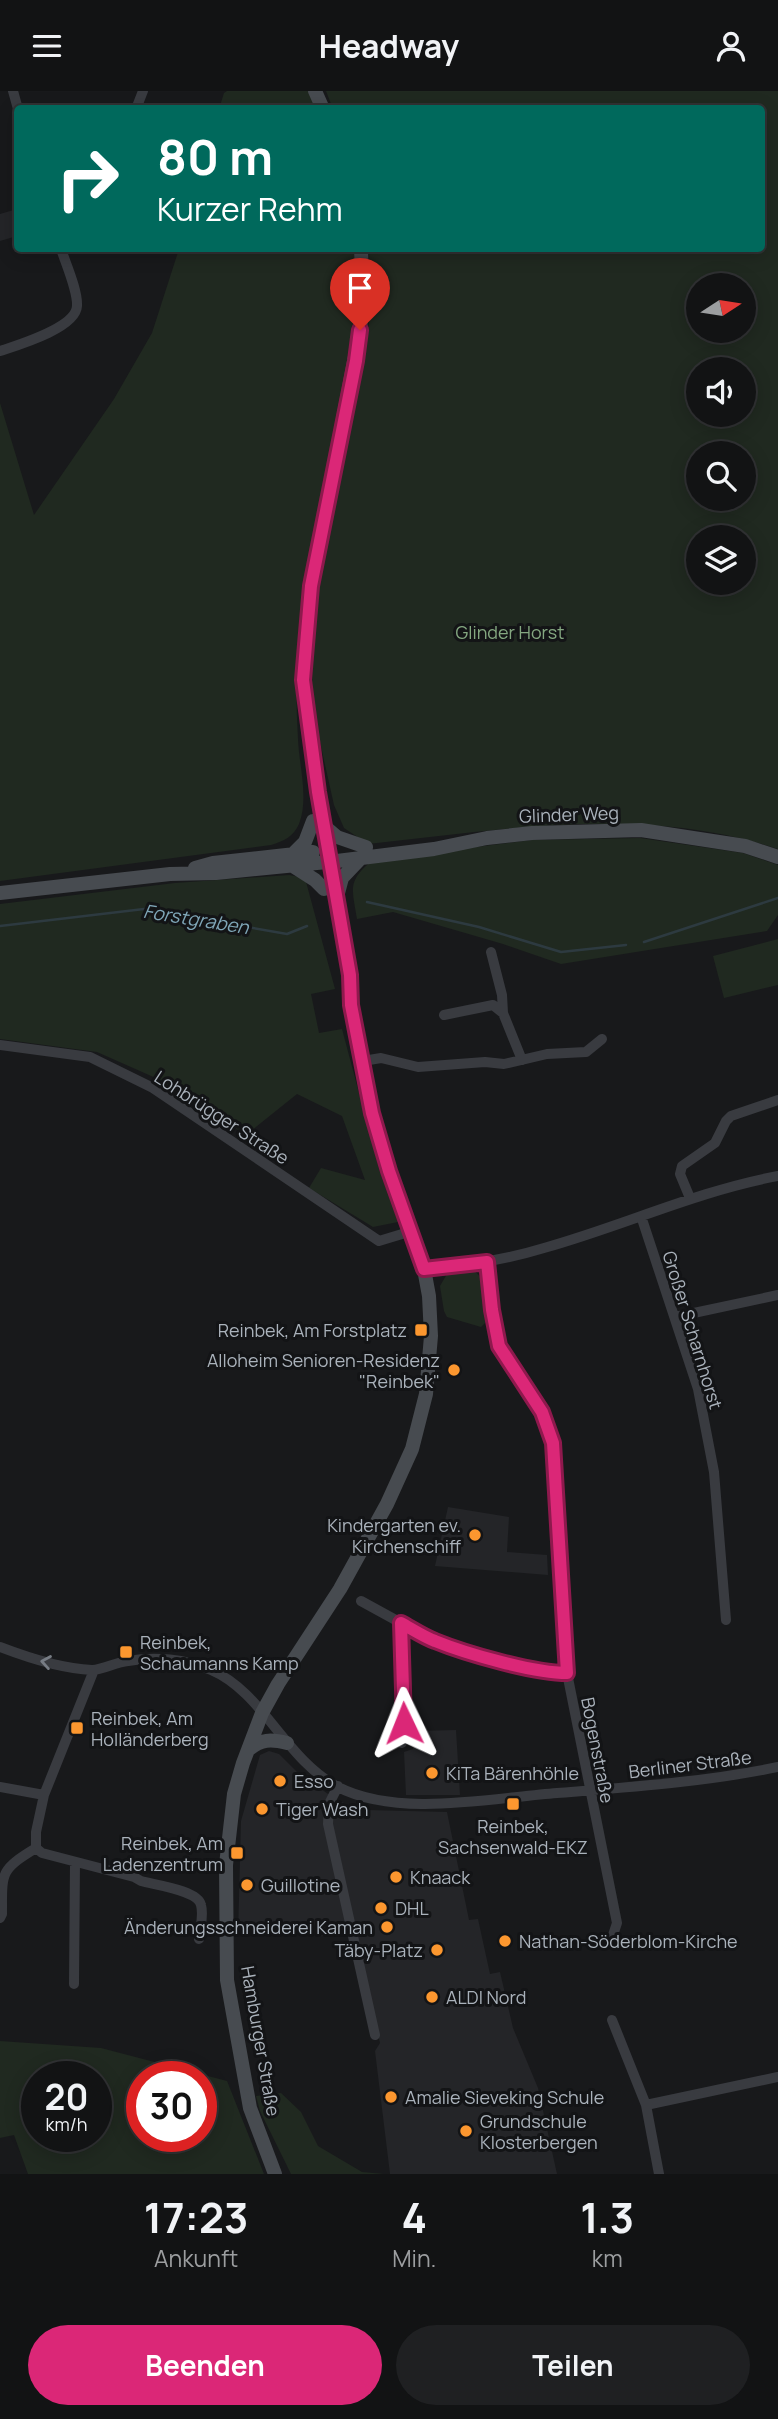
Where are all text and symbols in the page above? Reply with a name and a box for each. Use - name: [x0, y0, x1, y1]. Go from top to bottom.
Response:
- text: Headway: [319, 24, 459, 68]
- icon: menu: [28, 27, 66, 65]
- icon: person: [712, 27, 750, 65]
- text: 80 m: [157, 123, 273, 190]
- icon: right: [42, 133, 133, 224]
- text: Kurzer Rehm: [157, 187, 343, 231]
- pin: [330, 258, 390, 330]
- icon: arrive: [341, 269, 379, 307]
- north arrow: [686, 273, 756, 343]
- map controls: [686, 273, 756, 595]
- button: sound: [686, 357, 756, 427]
- button: search: [686, 441, 756, 511]
- button: layers: [686, 525, 756, 595]
- park label: Glinder Horst: [456, 620, 564, 644]
- street label: Glinder Weg: [519, 800, 619, 828]
- water label: Forstgraben: [142, 898, 251, 940]
- street label: Lohbrügger Straße: [150, 1064, 294, 1170]
- street label: Großer Scharnhorst: [658, 1248, 728, 1412]
- place label: Reinbek, Am Forstplatz: [218, 1318, 407, 1342]
- marker: Reinbek, Am Forstplatz: [413, 1322, 429, 1338]
- place label: Alloheim Senioren-Residenz "Reinbek": [207, 1348, 440, 1393]
- marker: Alloheim Senioren-Residenz "Reinbek": [446, 1362, 462, 1378]
- place label: Kindergarten ev. Kirchenschiff: [327, 1513, 461, 1558]
- marker: Kindergarten ev. Kirchenschiff: [467, 1527, 483, 1543]
- place label: Reinbek, Schaumanns Kamp: [140, 1630, 299, 1675]
- marker: Reinbek, Schaumanns Kamp: [118, 1644, 134, 1660]
- one-way arrow: [40, 1655, 52, 1670]
- position arrow: [367, 1686, 441, 1760]
- street label: Bogenstraße: [576, 1695, 620, 1805]
- place label: Reinbek, Am Holländerberg: [91, 1706, 209, 1751]
- marker: Reinbek, Am Holländerberg: [69, 1720, 85, 1736]
- street label: Berliner Straße: [627, 1745, 753, 1783]
- place label: KiTa Bärenhöhle: [446, 1761, 579, 1785]
- marker: KiTa Bärenhöhle: [424, 1765, 440, 1781]
- place label: Esso: [294, 1769, 334, 1793]
- marker: Esso: [272, 1773, 288, 1789]
- marker: Reinbek, Sachsenwald-EKZ: [505, 1796, 521, 1812]
- place label: Tiger Wash: [276, 1797, 368, 1821]
- marker: Tiger Wash: [254, 1801, 270, 1817]
- place label: Reinbek, Sachsenwald-EKZ: [438, 1814, 588, 1859]
- place label: Reinbek, Am Ladenzentrum: [103, 1831, 223, 1876]
- marker: Reinbek, Am Ladenzentrum: [229, 1845, 245, 1861]
- place label: Knaack: [410, 1865, 471, 1889]
- marker: Knaack: [388, 1869, 404, 1885]
- place label: Guillotine: [261, 1873, 340, 1897]
- marker: Guillotine: [239, 1877, 255, 1893]
- place label: DHL: [395, 1896, 429, 1920]
- marker: DHL: [373, 1900, 389, 1916]
- place label: Änderungsschneiderei Kaman: [124, 1915, 373, 1939]
- marker: Änderungsschneiderei Kaman: [379, 1919, 395, 1935]
- place label: Nathan-Söderblom-Kirche: [519, 1929, 738, 1953]
- marker: Nathan-Söderblom-Kirche: [497, 1933, 513, 1949]
- place label: Täby-Platz: [334, 1938, 423, 1962]
- marker: Täby-Platz: [429, 1942, 445, 1958]
- street label: Hamburger Straße: [236, 1964, 286, 2118]
- place label: ALDI Nord: [446, 1985, 526, 2009]
- marker: ALDI Nord: [424, 1989, 440, 2005]
- speed limit sign: 30: [126, 2061, 217, 2152]
- text: 20: [45, 2073, 88, 2121]
- place label: Amalie Sieveking Schule: [405, 2085, 604, 2109]
- marker: Amalie Sieveking Schule: [383, 2089, 399, 2105]
- place label: Grundschule Klosterbergen: [480, 2109, 598, 2154]
- text: km/h: [46, 2112, 87, 2136]
- marker: Grundschule Klosterbergen: [458, 2123, 474, 2139]
- text: 17:23: [144, 2188, 248, 2246]
- text: 4: [402, 2188, 427, 2246]
- text: 1.3: [580, 2188, 634, 2246]
- text: Ankunft: [154, 2242, 238, 2274]
- text: Min.: [392, 2242, 436, 2274]
- text: km: [592, 2242, 623, 2274]
- button: Beenden: [28, 2325, 382, 2405]
- button: Teilen: [396, 2325, 750, 2405]

